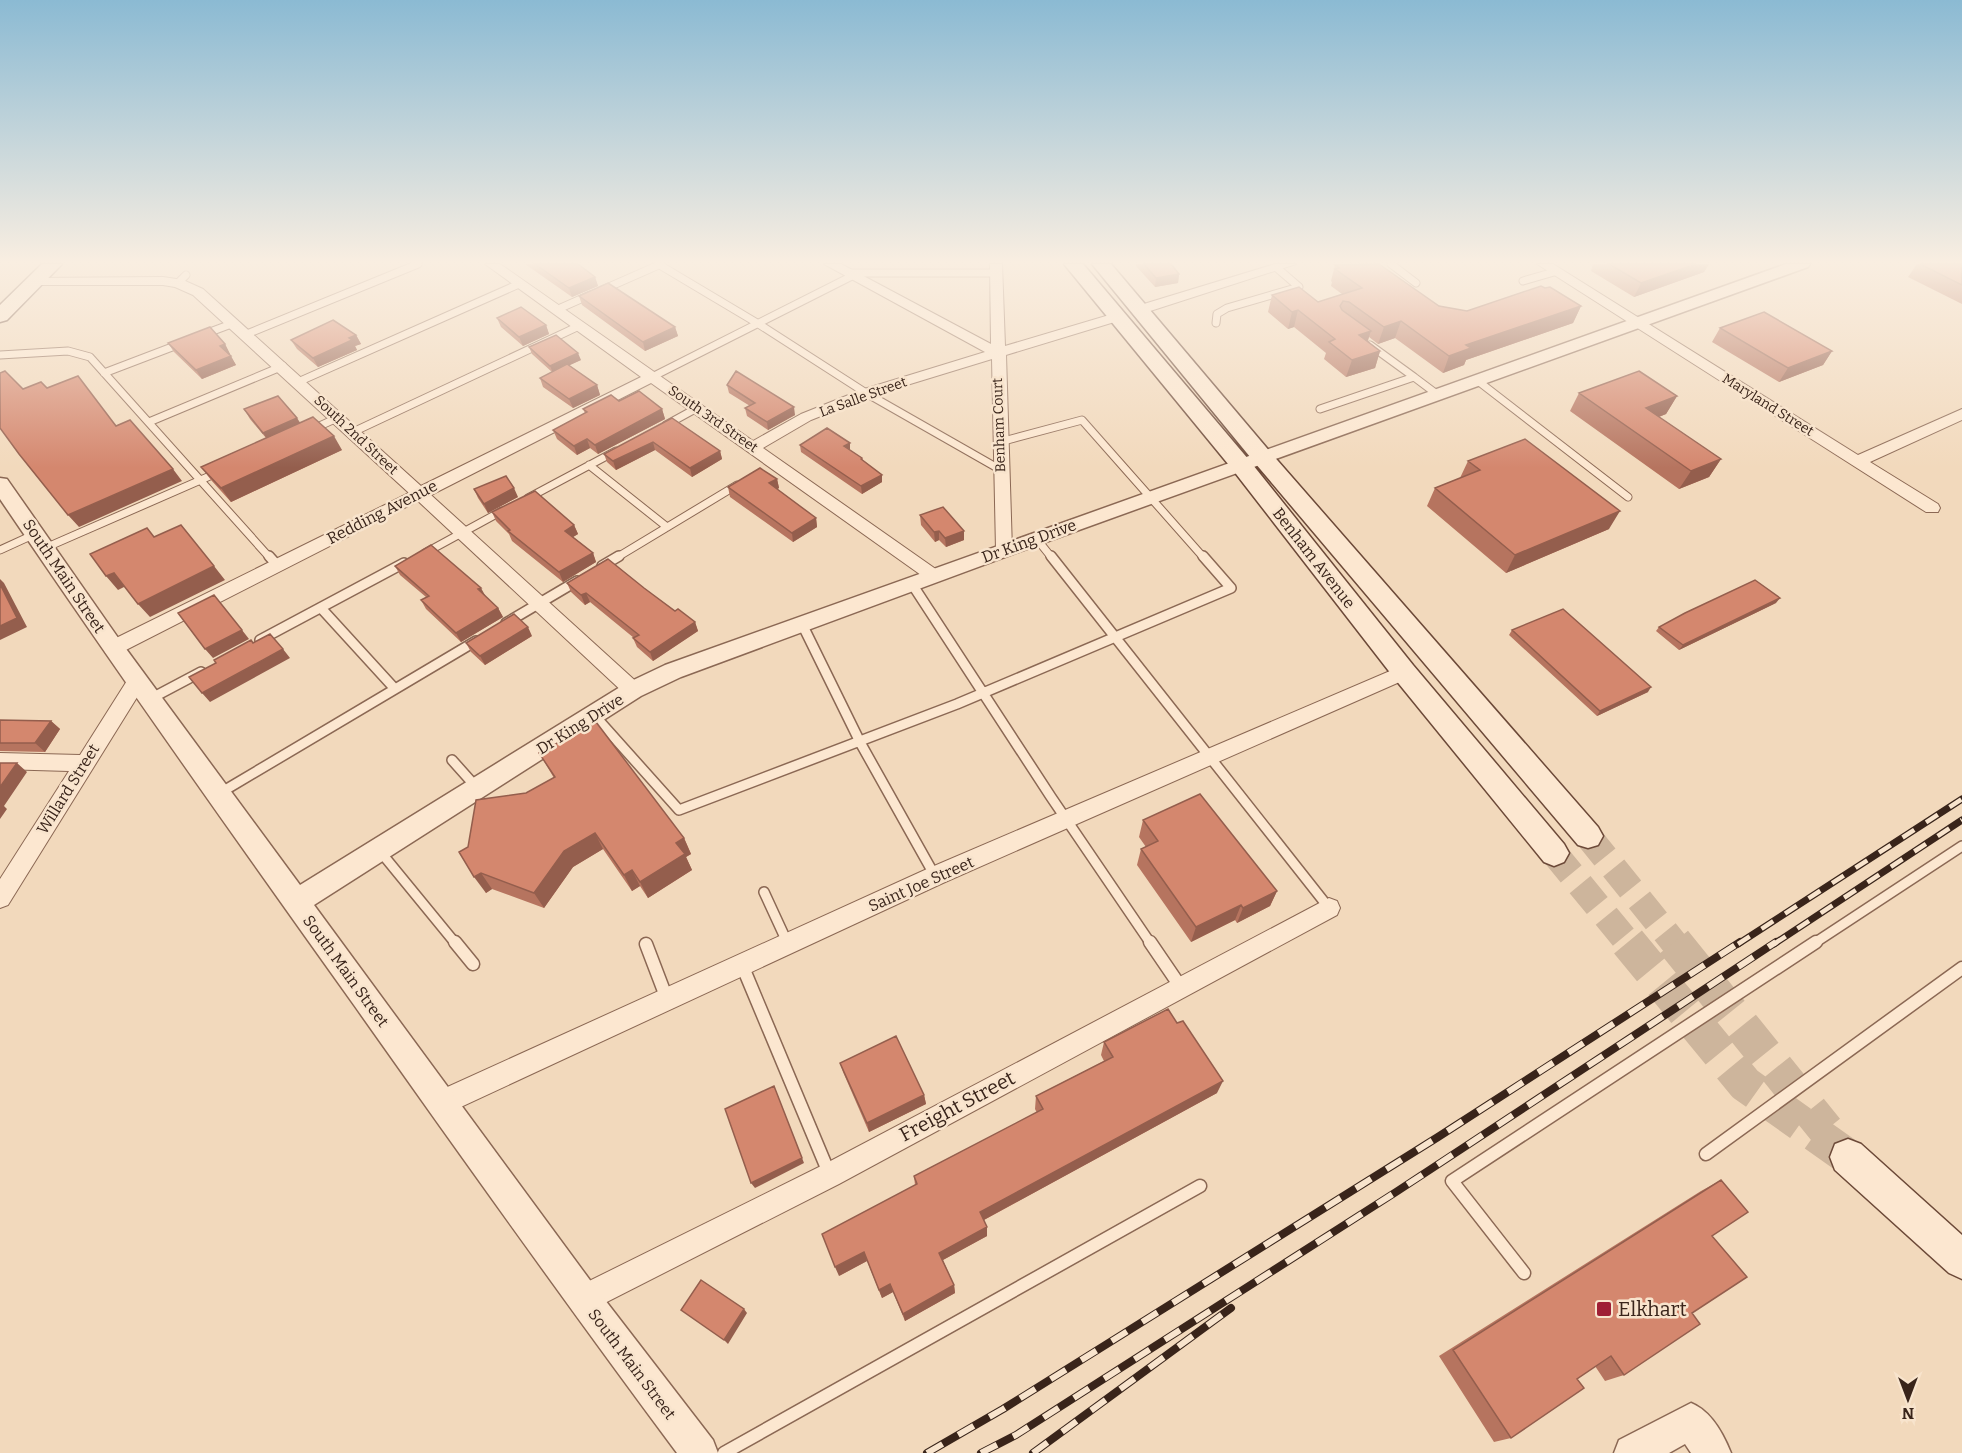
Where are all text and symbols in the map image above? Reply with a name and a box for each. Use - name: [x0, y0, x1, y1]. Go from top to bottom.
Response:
- street label: Maryland Street: [1719, 370, 1817, 440]
- street label: La Salle Street: [817, 373, 909, 421]
- street label: Benham Court: [989, 377, 1009, 473]
- street label: South 3rd Street: [665, 382, 761, 456]
- street label: South 2nd Street: [311, 392, 401, 478]
- street label: Redding Avenue: [324, 476, 440, 548]
- street label: Benham Avenue: [1269, 504, 1359, 612]
- street label: South Main Street: [19, 515, 109, 637]
- street label: Dr King Drive: [979, 515, 1079, 567]
- street label: Dr King Drive: [533, 690, 627, 758]
- street label: Willard Street: [33, 740, 103, 838]
- street label: Saint Joe Street: [865, 852, 977, 916]
- street label: South Main Street: [299, 911, 393, 1031]
- street label: Freight Street: [895, 1066, 1019, 1146]
- place label: Elkhart: [1618, 1297, 1687, 1321]
- marker: Elkhart: [1595, 1300, 1613, 1318]
- street label: South Main Street: [584, 1305, 680, 1423]
- north arrow: [1878, 1369, 1938, 1429]
- text: N: [1902, 1404, 1914, 1423]

